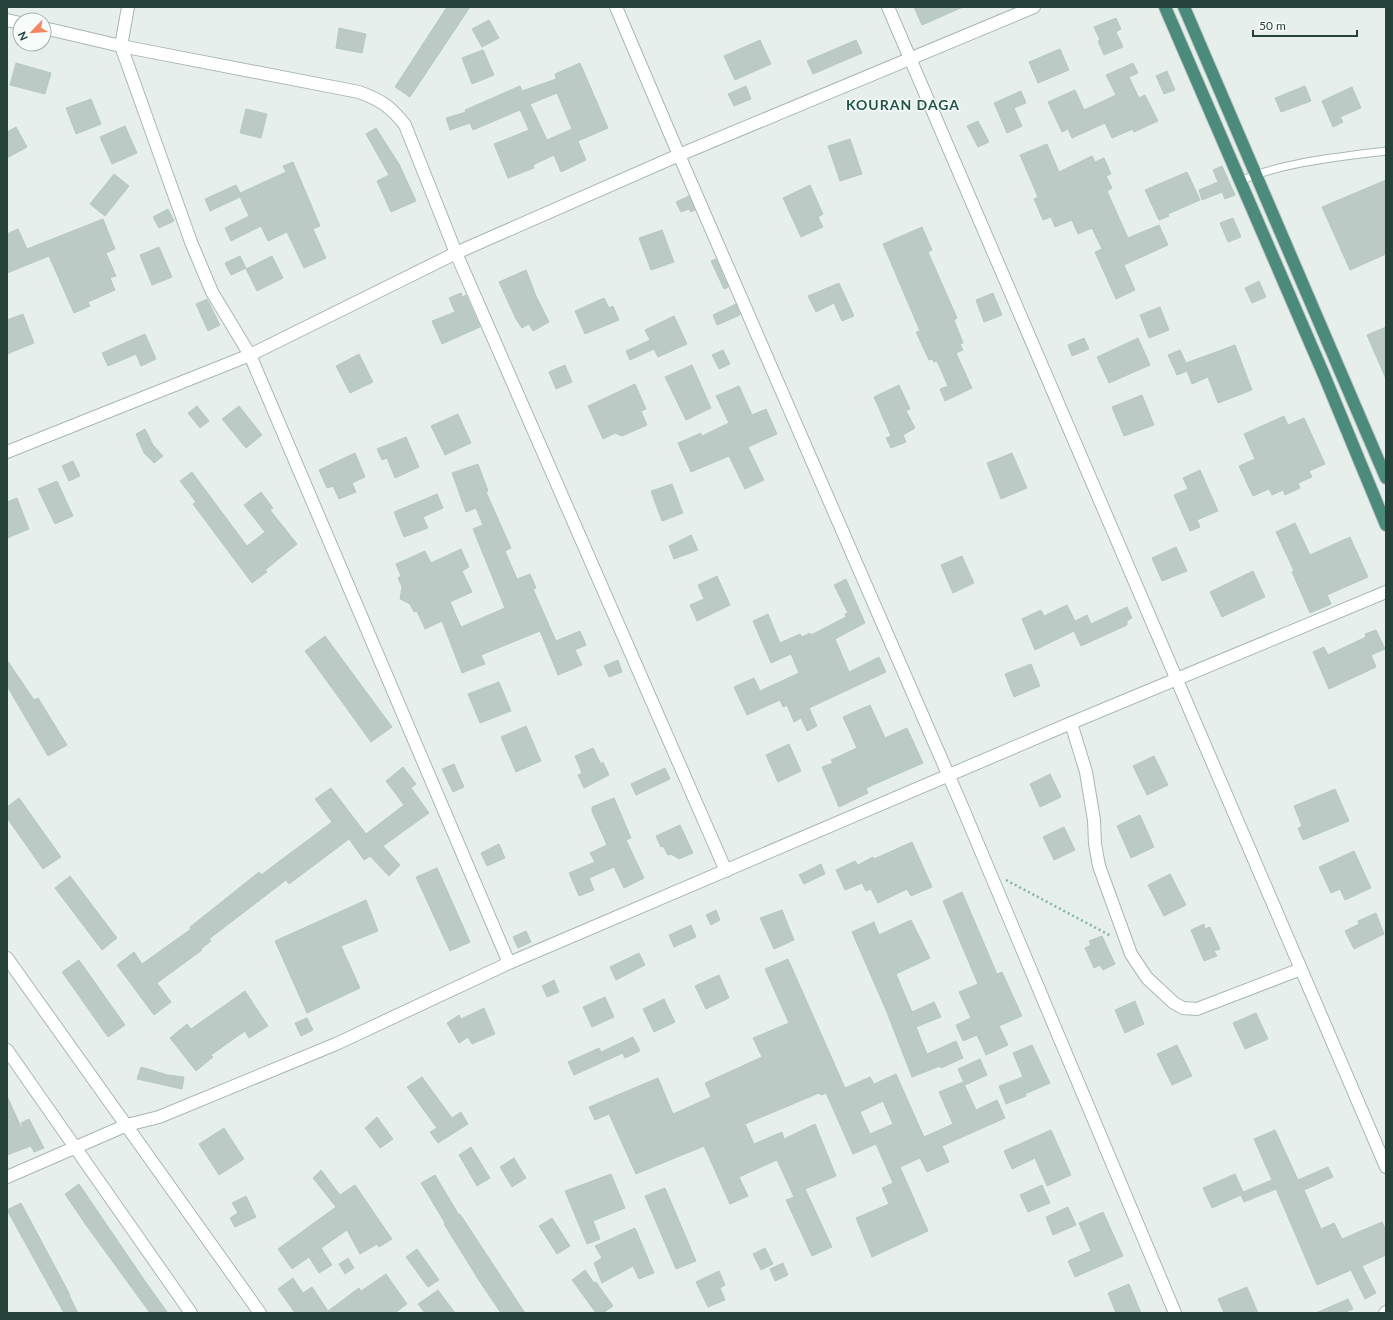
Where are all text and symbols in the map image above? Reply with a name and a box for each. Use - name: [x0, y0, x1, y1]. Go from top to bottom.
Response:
- north arrow: [12, 12, 52, 52]
- scale bar: [1253, 12, 1357, 38]
- text: 50 m: [1259, 18, 1286, 33]
- text: N: [15, 30, 30, 43]
- district label: KOURAN DAGA: [846, 96, 960, 113]

